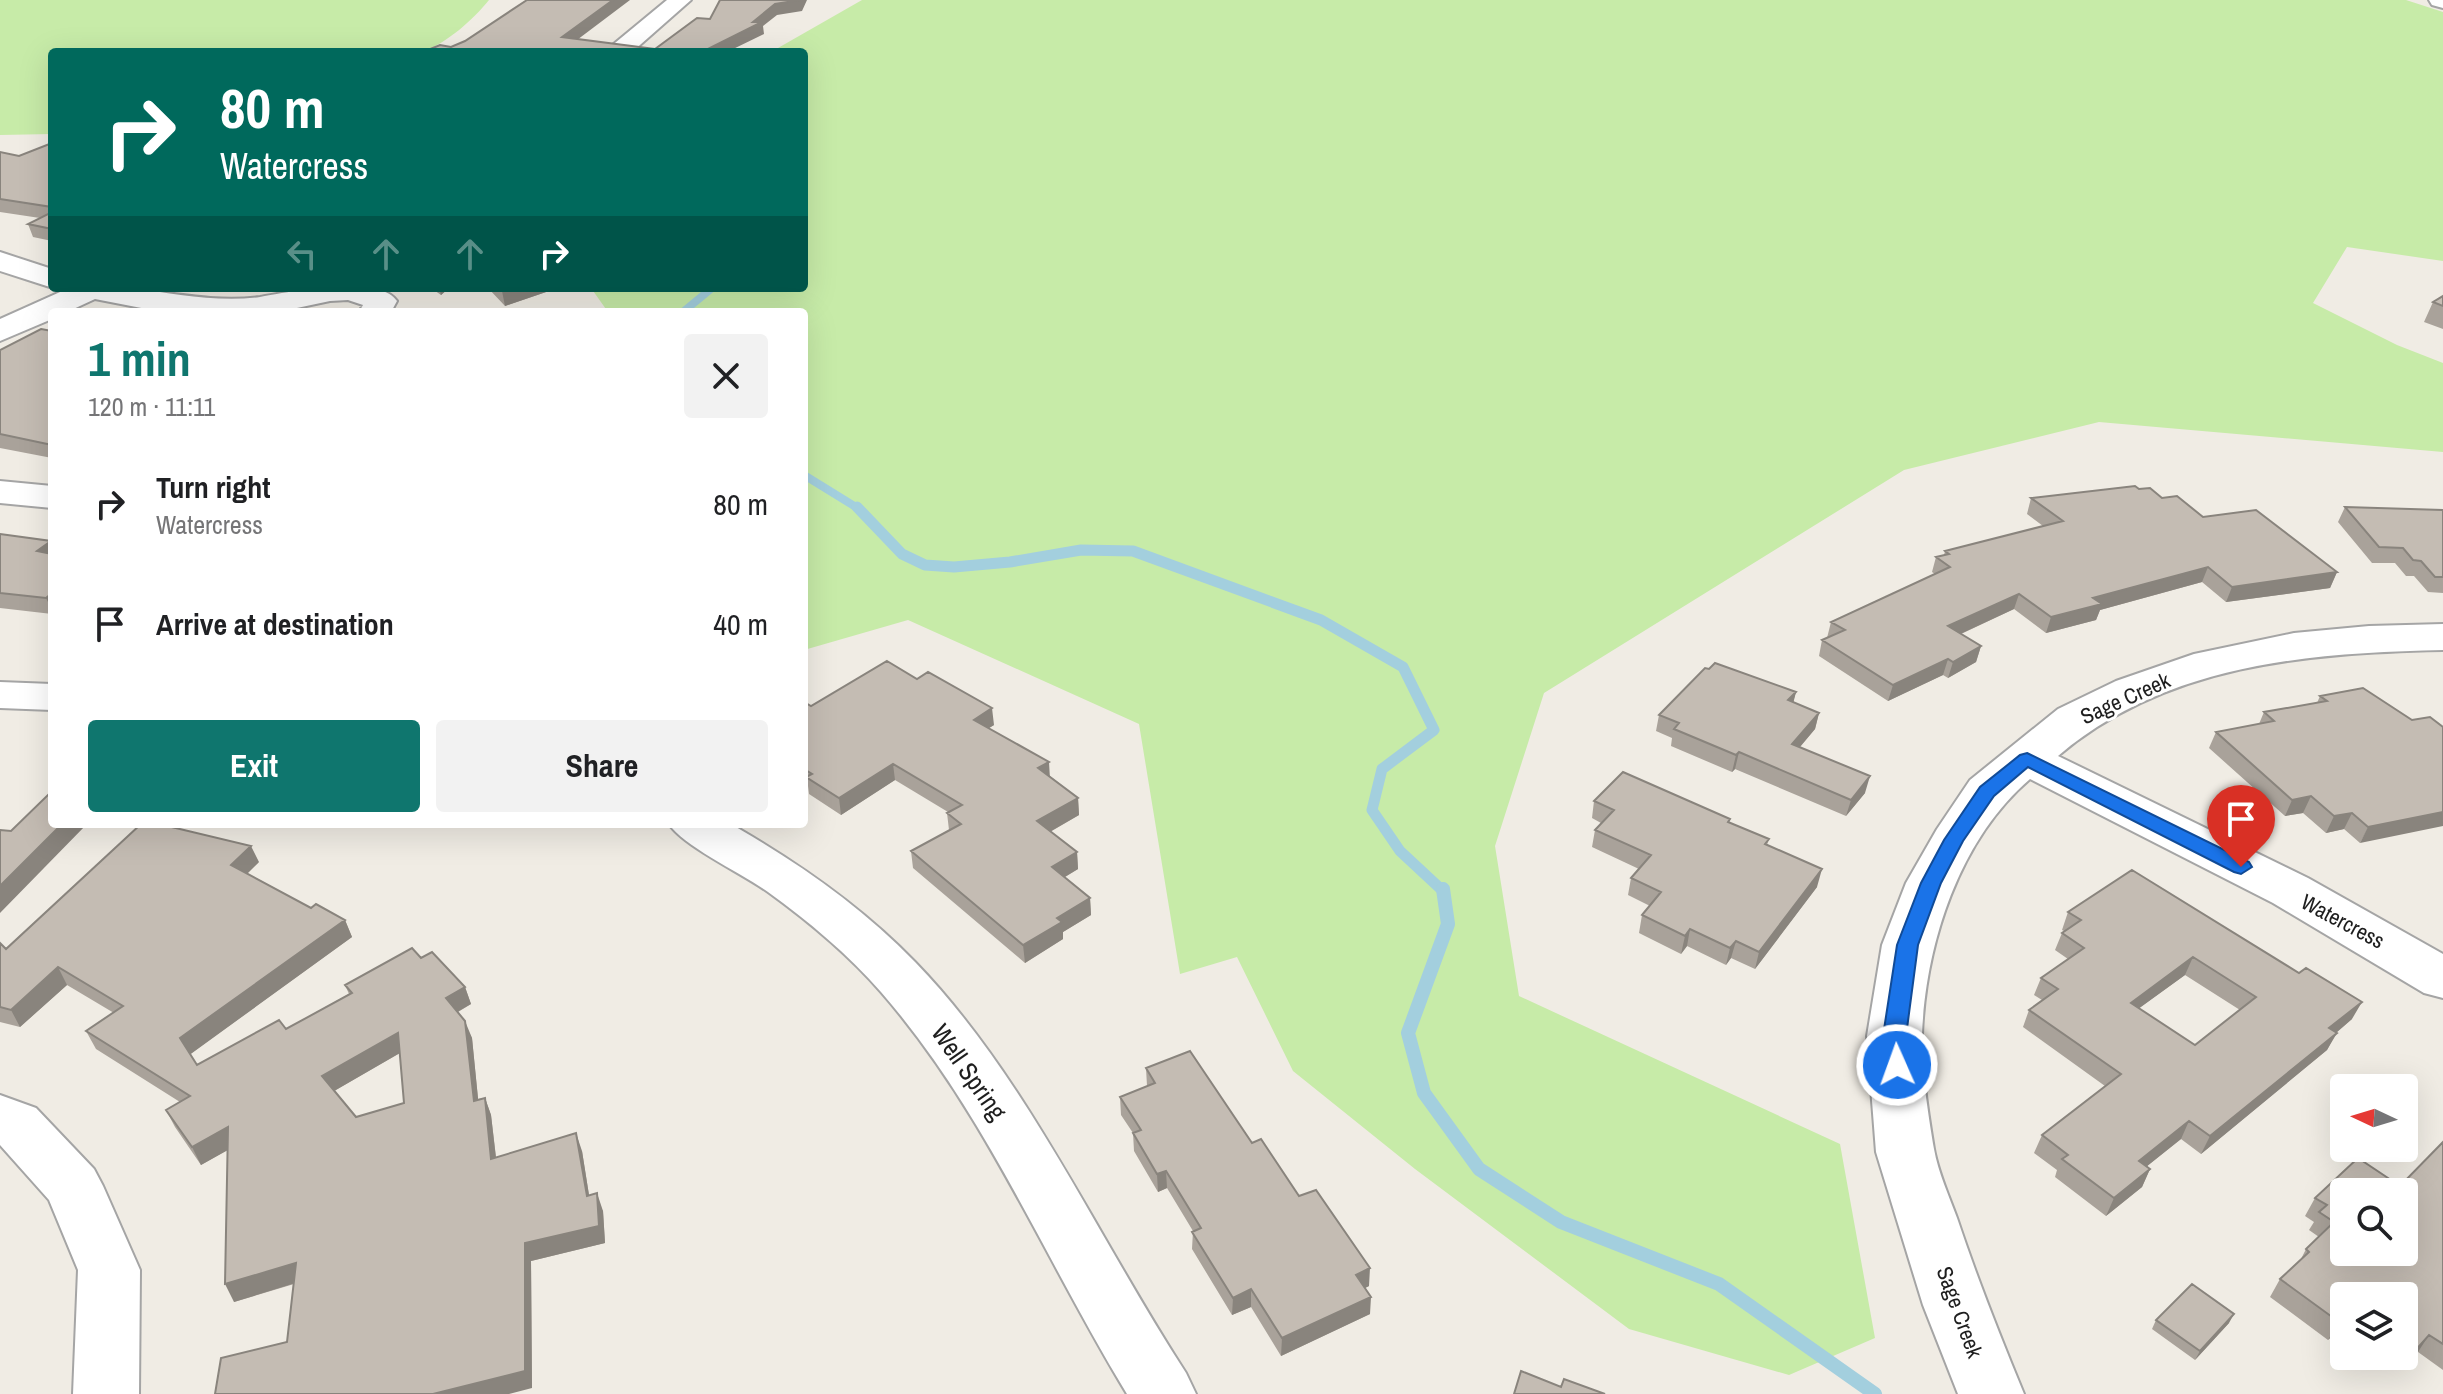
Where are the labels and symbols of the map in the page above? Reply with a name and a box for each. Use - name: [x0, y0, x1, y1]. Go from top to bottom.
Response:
- street label: Sage Creek: [2075, 665, 2176, 731]
- pin: [2207, 785, 2275, 867]
- street label: Watercress: [2296, 886, 2390, 956]
- street label: Well Spring: [924, 1017, 1015, 1127]
- position arrow: [1855, 1023, 1939, 1107]
- north arrow: [2330, 1074, 2418, 1162]
- street label: Sage Creek: [1930, 1262, 1991, 1363]

